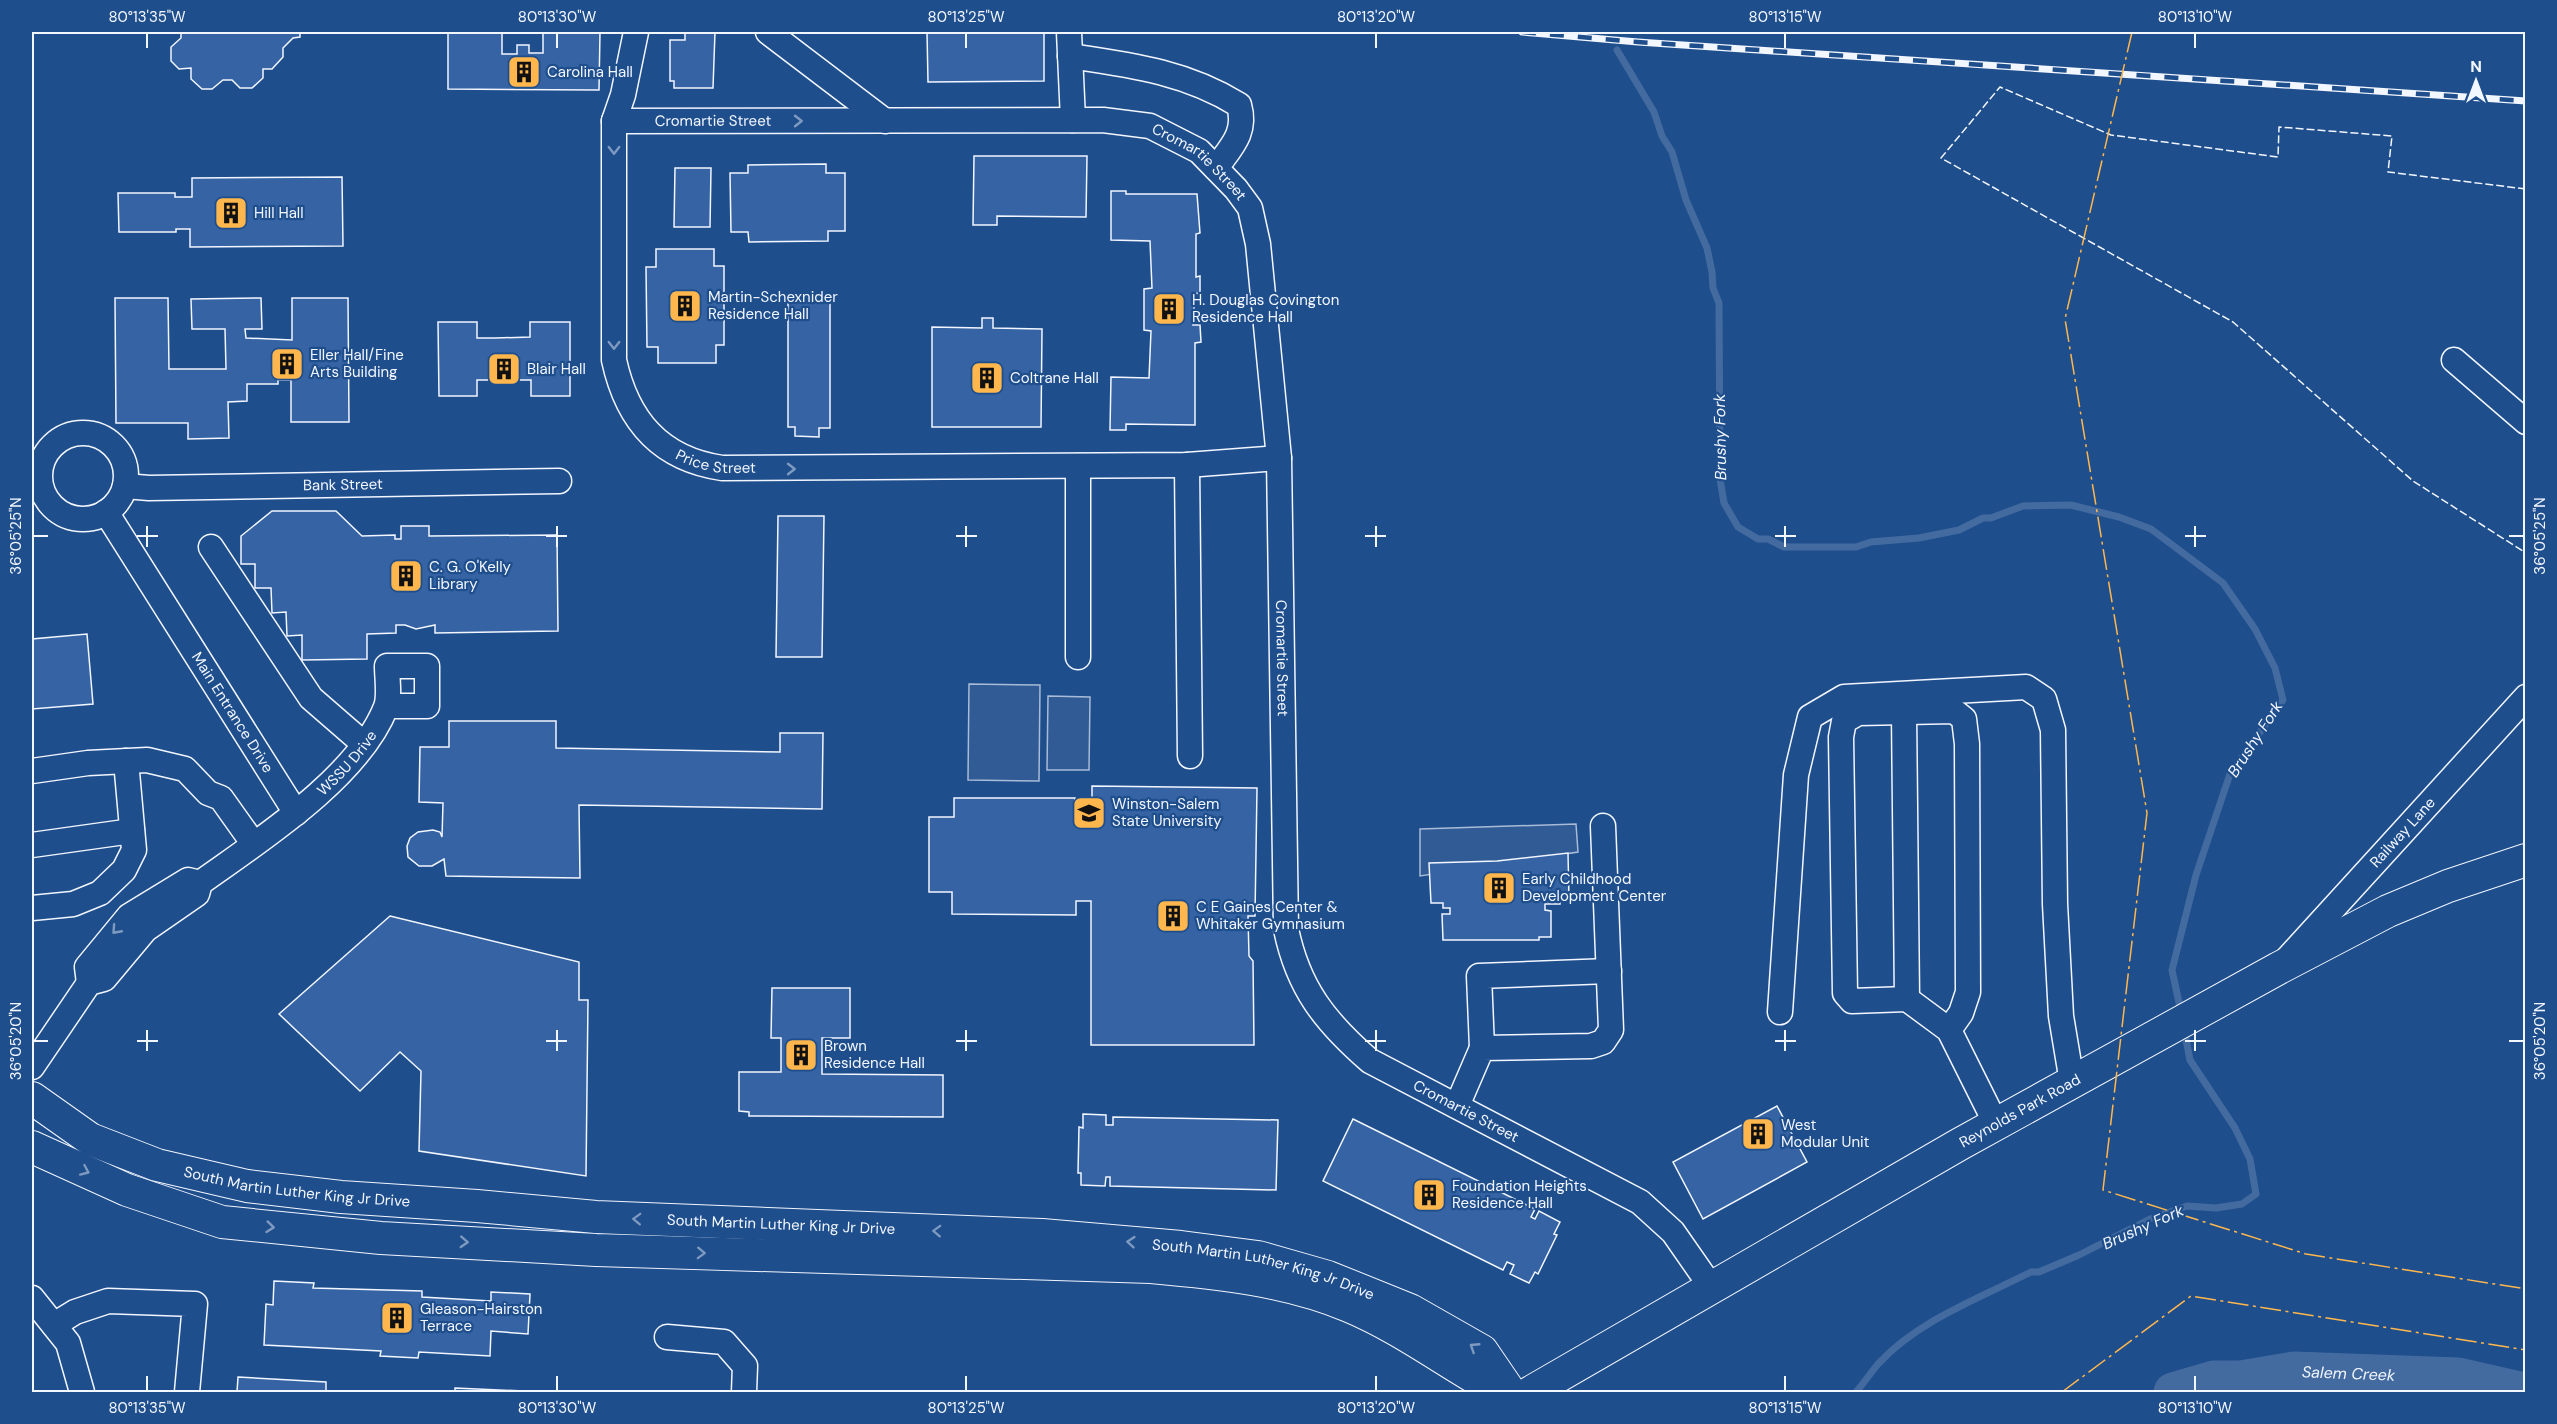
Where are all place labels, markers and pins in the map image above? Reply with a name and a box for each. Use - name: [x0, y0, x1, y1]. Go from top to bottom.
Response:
- building icon: Carolina Hall: [506, 54, 542, 90]
- place label: Carolina Hall: [547, 62, 633, 82]
- building icon: Hill Hall: [213, 195, 249, 231]
- place label: Hill Hall: [254, 203, 304, 223]
- place label: Martin-Schexnider Residence Hall: [708, 287, 838, 324]
- building icon: Martin-Schexnider Residence Hall: [667, 288, 703, 324]
- place label: H. Douglas Covington Residence Hall: [1192, 290, 1339, 327]
- building icon: H. Douglas Covington Residence Hall: [1151, 291, 1187, 327]
- place label: Eller Hall/Fine Arts Building: [310, 345, 404, 382]
- building icon: Eller Hall/Fine Arts Building: [269, 346, 305, 382]
- building icon: Blair Hall: [486, 351, 522, 387]
- place label: Blair Hall: [527, 359, 586, 379]
- building icon: Coltrane Hall: [969, 360, 1005, 396]
- place label: Coltrane Hall: [1010, 368, 1099, 388]
- place label: C. G. O'Kelly Library: [429, 557, 512, 594]
- building icon: C. G. O'Kelly Library: [388, 558, 424, 594]
- place label: Winston-Salem State University: [1112, 794, 1222, 831]
- school or university icon: Winston-Salem State University: [1071, 795, 1107, 831]
- place label: Early Childhood Development Center: [1522, 869, 1667, 906]
- building icon: Early Childhood Development Center: [1481, 870, 1517, 906]
- place label: C E Gaines Center & Whitaker Gymnasium: [1196, 897, 1345, 934]
- building icon: C E Gaines Center & Whitaker Gymnasium: [1155, 898, 1191, 934]
- place label: Brown Residence Hall: [824, 1036, 925, 1073]
- building icon: Brown Residence Hall: [783, 1037, 819, 1073]
- place label: West Modular Unit: [1781, 1115, 1870, 1152]
- building icon: West Modular Unit: [1740, 1116, 1776, 1152]
- place label: Foundation Heights Residence Hall: [1452, 1176, 1587, 1213]
- building icon: Foundation Heights Residence Hall: [1411, 1177, 1447, 1213]
- place label: Gleason-Hairston Terrace: [420, 1299, 542, 1336]
- building icon: Gleason-Hairston Terrace: [379, 1300, 415, 1336]

